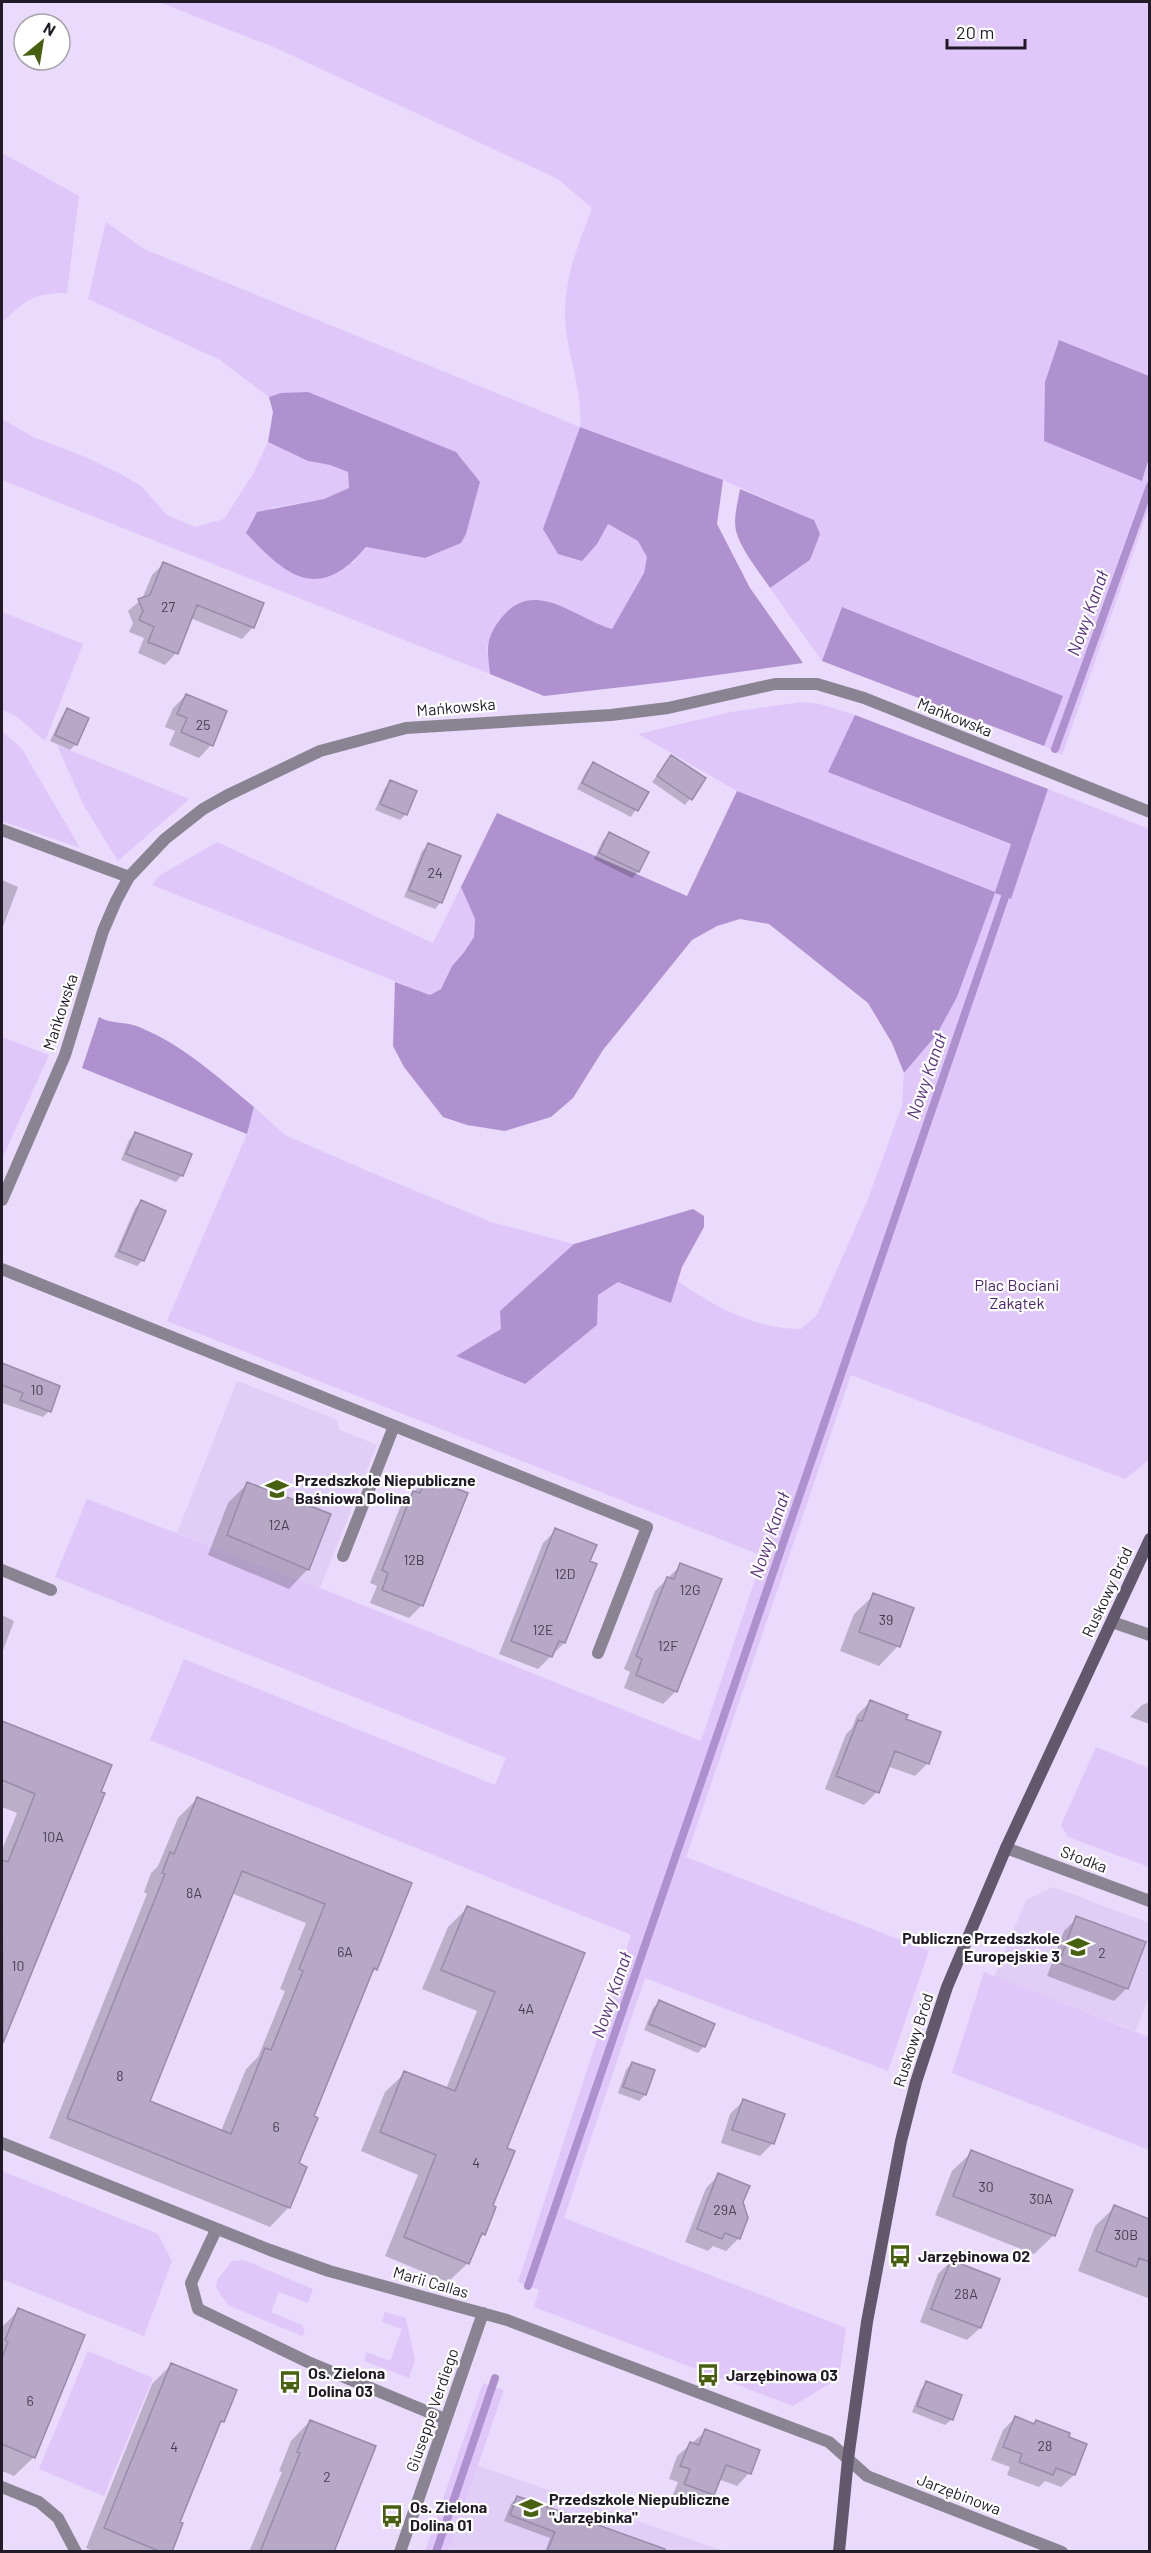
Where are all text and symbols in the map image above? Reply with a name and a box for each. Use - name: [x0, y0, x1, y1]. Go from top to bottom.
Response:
- north arrow: [12, 12, 72, 72]
- scale bar: [947, 12, 1025, 50]
- text: N: [40, 18, 59, 39]
- text: 20 m: [956, 21, 994, 43]
- water label: Nowy Kanał: [1061, 566, 1113, 659]
- house number: 27: [161, 598, 175, 615]
- street label: Mańkowska: [915, 693, 995, 740]
- street label: Mańkowska: [416, 694, 496, 719]
- house number: 25: [196, 716, 210, 733]
- house number: 24: [427, 864, 443, 881]
- street label: Mańkowska: [38, 971, 81, 1052]
- water label: Nowy Kanał: [901, 1029, 951, 1122]
- park label: Plac Bociani Zakątek: [975, 1275, 1059, 1312]
- house number: 10: [31, 1381, 43, 1398]
- place label: Przedszkole Niepubliczne Baśniowa Dolina: [295, 1470, 476, 1507]
- school or university icon: Przedszkole Niepubliczne Baśniowa Dolina: [264, 1476, 290, 1502]
- water label: Nowy Kanał: [744, 1488, 794, 1581]
- house number: 12A: [269, 1516, 290, 1533]
- street label: Ruskowy Bród: [1077, 1544, 1136, 1640]
- house number: 12B: [403, 1551, 425, 1568]
- house number: 12D: [554, 1565, 576, 1582]
- house number: 12G: [680, 1581, 701, 1598]
- house number: 39: [879, 1611, 893, 1628]
- house number: 12E: [533, 1621, 553, 1638]
- house number: 12F: [658, 1637, 678, 1654]
- house number: 10A: [42, 1828, 64, 1845]
- street label: Słodka: [1058, 1841, 1110, 1876]
- house number: 8A: [186, 1884, 202, 1901]
- place label: Publiczne Przedszkole Europejskie 3: [902, 1928, 1060, 1965]
- school or university icon: Publiczne Przedszkole Europejskie 3: [1065, 1934, 1091, 1960]
- house number: 6A: [337, 1943, 353, 1960]
- house number: 2: [1098, 1944, 1106, 1961]
- water label: Nowy Kanał: [586, 1948, 636, 2041]
- house number: 10: [12, 1957, 24, 1974]
- street label: Ruskowy Bród: [888, 1991, 937, 2089]
- house number: 4A: [518, 2000, 535, 2017]
- house number: 8: [116, 2067, 124, 2084]
- house number: 6: [272, 2118, 280, 2135]
- house number: 4: [472, 2154, 480, 2171]
- house number: 30: [978, 2178, 994, 2195]
- house number: 30A: [1029, 2190, 1053, 2207]
- house number: 29A: [713, 2201, 737, 2218]
- house number: 30B: [1114, 2226, 1138, 2243]
- bus stop icon: Jarzębinowa 02: [887, 2243, 913, 2269]
- place label: Jarzębinowa 02: [918, 2246, 1030, 2265]
- street label: Marii Callas: [391, 2262, 471, 2301]
- house number: 28A: [954, 2285, 978, 2302]
- street label: Giuseppe Verdiego: [401, 2346, 462, 2474]
- bus stop icon: Jarzębinowa 03: [695, 2362, 721, 2388]
- place label: Os. Zielona Dolina 03: [308, 2363, 385, 2400]
- place label: Jarzębinowa 03: [726, 2365, 838, 2384]
- bus stop icon: Os. Zielona Dolina 03: [277, 2369, 303, 2395]
- house number: 6: [26, 2392, 34, 2409]
- house number: 28: [1038, 2437, 1052, 2454]
- house number: 4: [170, 2438, 178, 2455]
- house number: 2: [323, 2468, 331, 2485]
- street label: Jarzębinowa: [915, 2469, 1004, 2518]
- place label: Przedszkole Niepubliczne "Jarzębinka": [549, 2489, 730, 2526]
- school or university icon: Przedszkole Niepubliczne "Jarzębinka": [518, 2495, 544, 2521]
- place label: Os. Zielona Dolina 01: [410, 2497, 487, 2534]
- bus stop icon: Os. Zielona Dolina 01: [379, 2503, 405, 2529]

